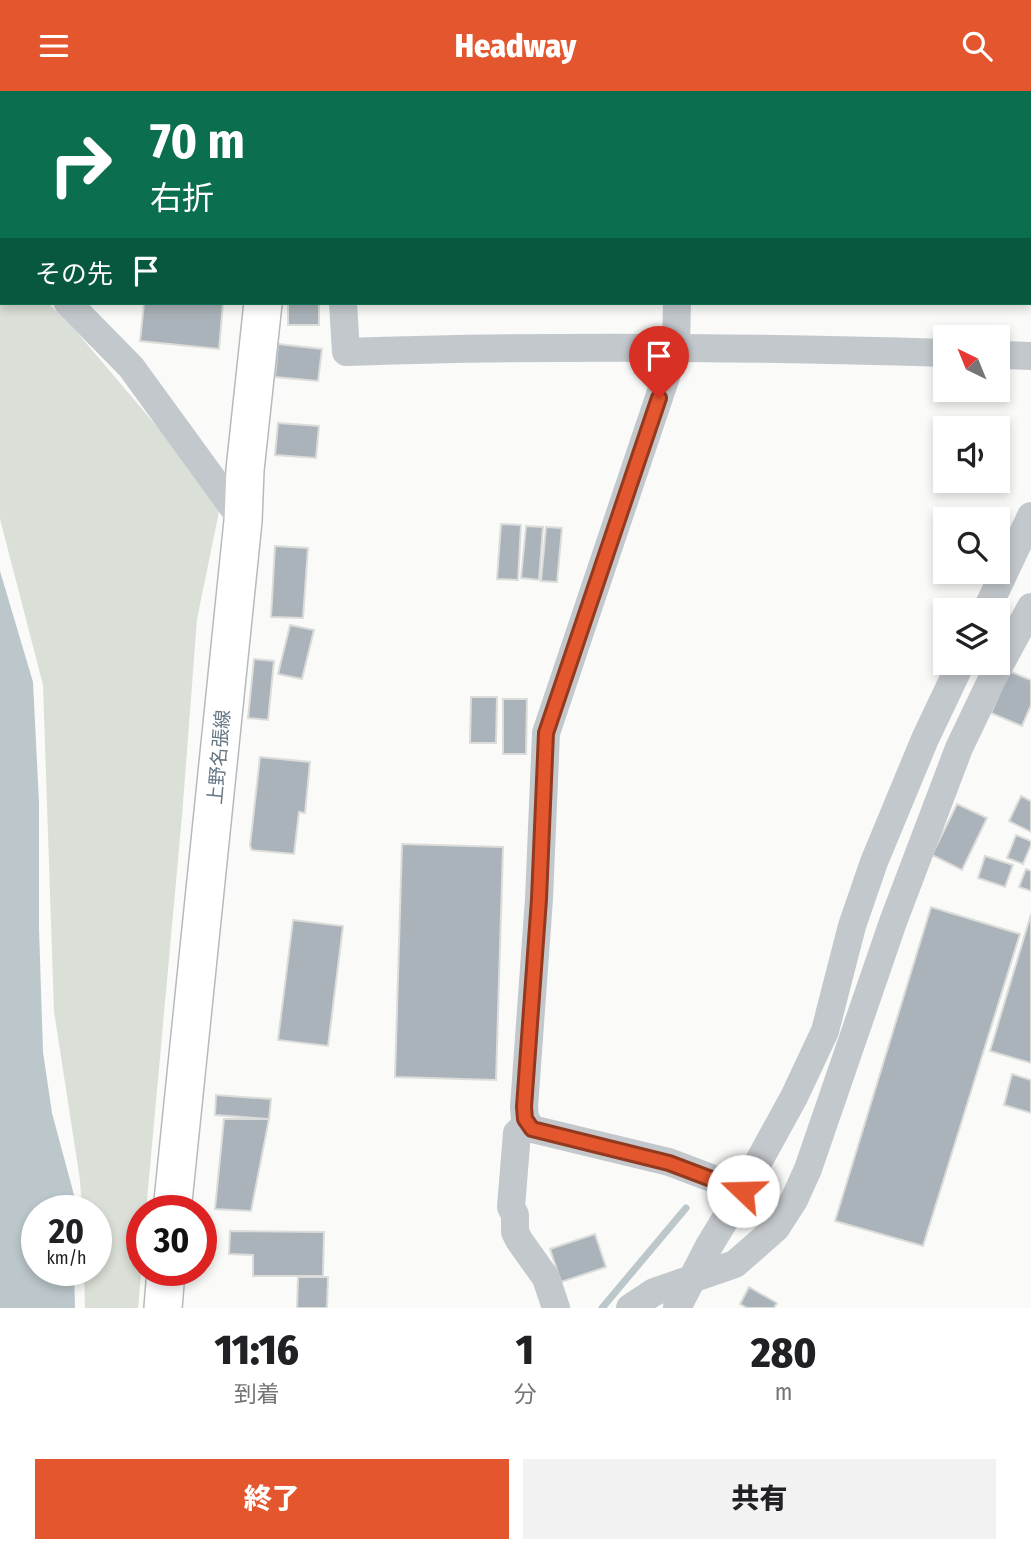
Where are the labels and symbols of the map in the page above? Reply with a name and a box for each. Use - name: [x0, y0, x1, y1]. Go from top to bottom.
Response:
- north arrow: [933, 325, 1010, 403]
- pin: [629, 326, 689, 398]
- street label: 上野名張線: [203, 709, 235, 805]
- position arrow: [706, 1154, 780, 1228]
- speed limit sign: 30: [126, 1195, 217, 1286]

